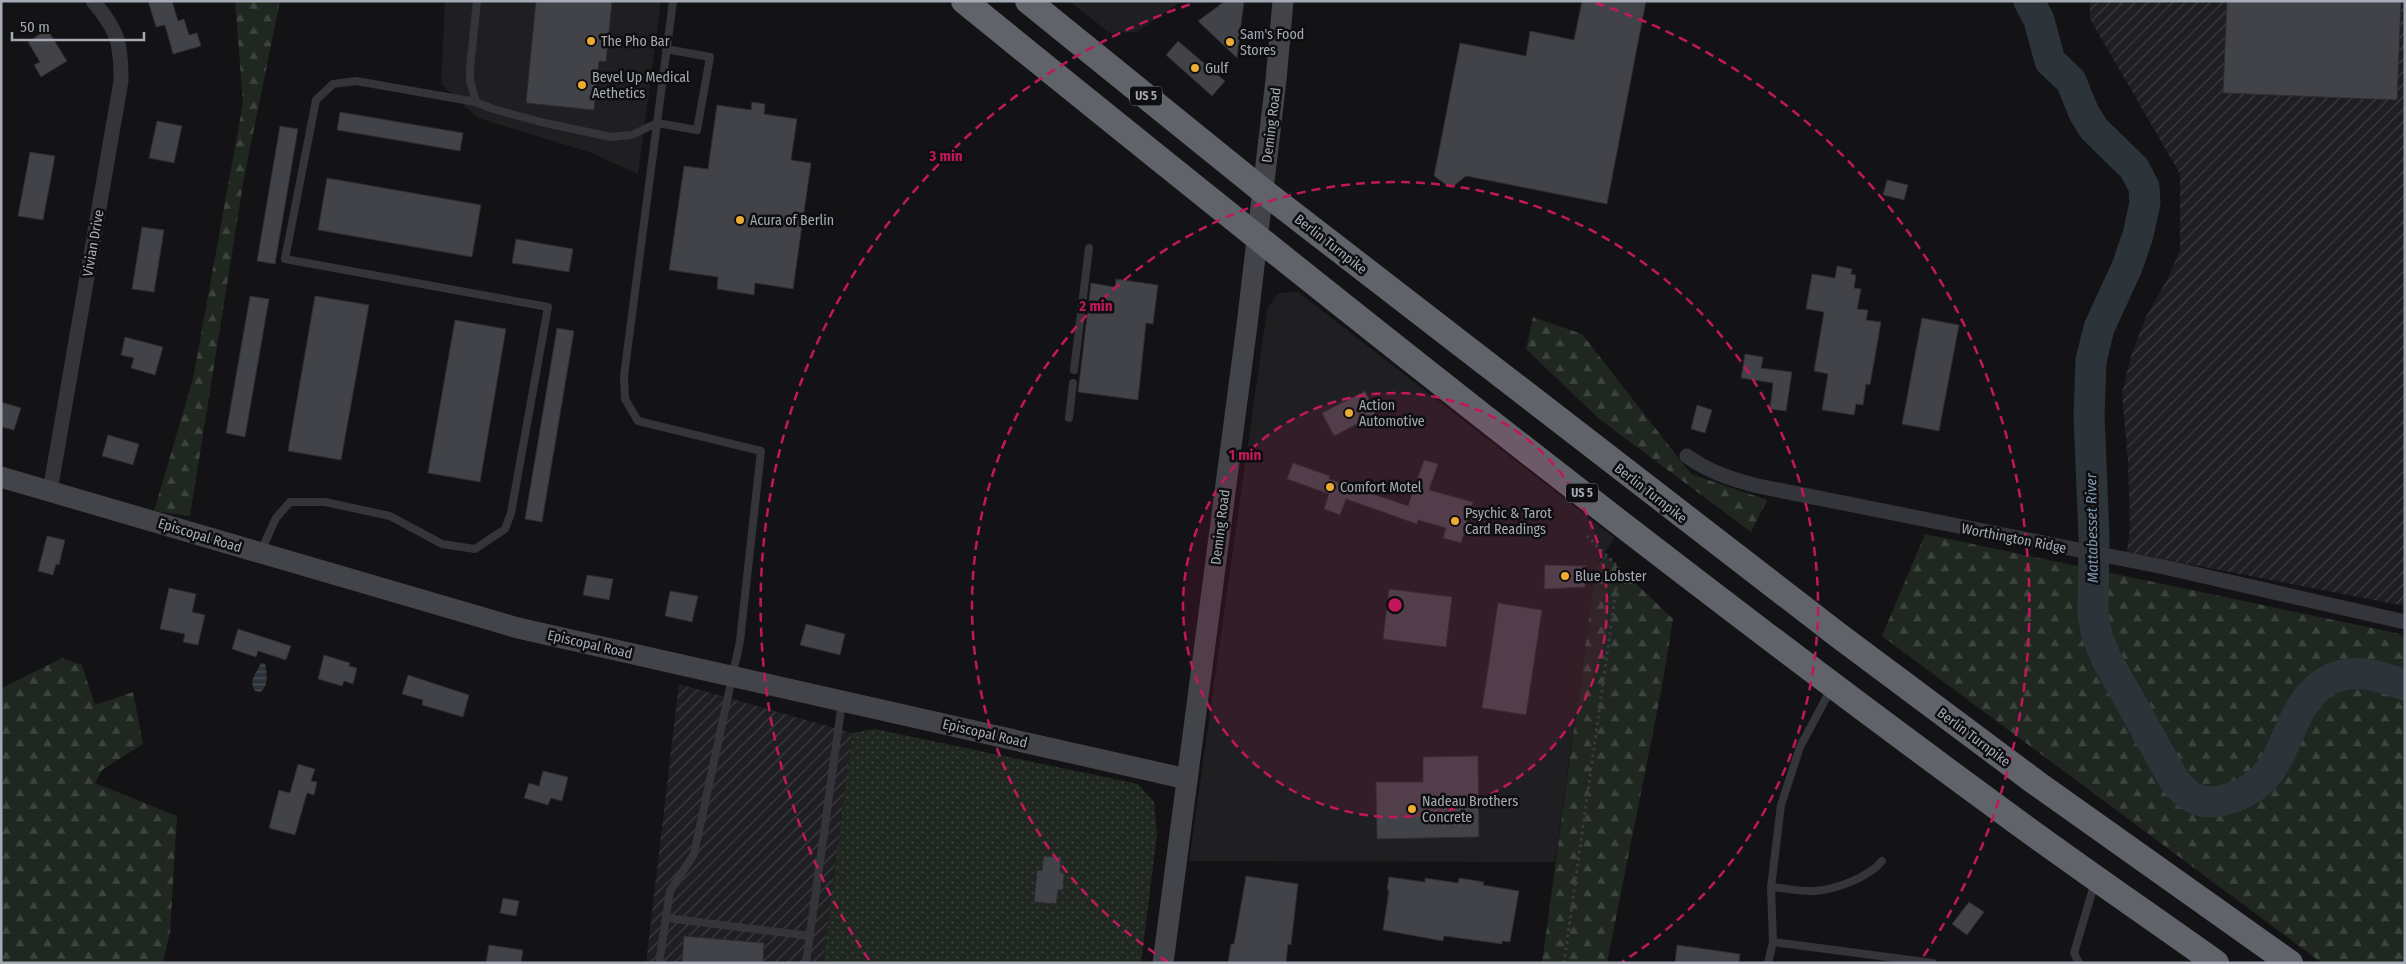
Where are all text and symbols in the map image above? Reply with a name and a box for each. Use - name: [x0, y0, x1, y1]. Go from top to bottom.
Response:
- scale bar: [12, 10, 145, 42]
- text: 50 m: [20, 18, 50, 36]
- place label: Sam's Food Stores: [1240, 26, 1304, 59]
- place label: The Pho Bar: [601, 33, 670, 50]
- marker: The Pho Bar: [585, 35, 597, 47]
- marker: Sam's Food Stores: [1224, 36, 1236, 48]
- place label: Gulf: [1205, 60, 1230, 77]
- marker: Gulf: [1189, 62, 1201, 74]
- place label: Bevel Up Medical Aethetics: [592, 69, 690, 102]
- marker: Bevel Up Medical Aethetics: [576, 79, 588, 91]
- road number: US 5: [1130, 86, 1162, 105]
- street label: Deming Road: [1258, 86, 1285, 164]
- text: 3 min: [928, 147, 963, 165]
- street label: Vivian Drive: [79, 208, 108, 278]
- street label: Berlin Turnpike: [1291, 211, 1370, 278]
- place label: Acura of Berlin: [750, 212, 834, 229]
- marker: Acura of Berlin: [734, 214, 746, 226]
- text: 2 min: [1078, 297, 1113, 315]
- place label: Action Automotive: [1359, 397, 1425, 430]
- marker: Action Automotive: [1343, 407, 1355, 419]
- text: 1 min: [1229, 446, 1261, 464]
- street label: Berlin Turnpike: [1611, 460, 1690, 527]
- water label: Mattabesset River: [2082, 472, 2102, 583]
- place label: Comfort Motel: [1340, 479, 1422, 496]
- marker: Comfort Motel: [1324, 481, 1336, 493]
- road number: US 5: [1566, 483, 1598, 502]
- street label: Deming Road: [1207, 488, 1234, 566]
- place label: Psychic & Tarot Card Readings: [1465, 505, 1552, 538]
- street label: Episcopal Road: [156, 515, 244, 556]
- marker: Psychic & Tarot Card Readings: [1449, 515, 1461, 527]
- street label: Worthington Ridge: [1960, 520, 2068, 557]
- place label: Blue Lobster: [1575, 568, 1647, 585]
- marker: Blue Lobster: [1559, 570, 1571, 582]
- centre of rings: [1386, 596, 1404, 614]
- street label: Episcopal Road: [546, 626, 634, 663]
- street label: Berlin Turnpike: [1934, 704, 2014, 770]
- street label: Episcopal Road: [941, 715, 1029, 752]
- place label: Nadeau Brothers Concrete: [1422, 793, 1518, 826]
- marker: Nadeau Brothers Concrete: [1406, 803, 1418, 815]

